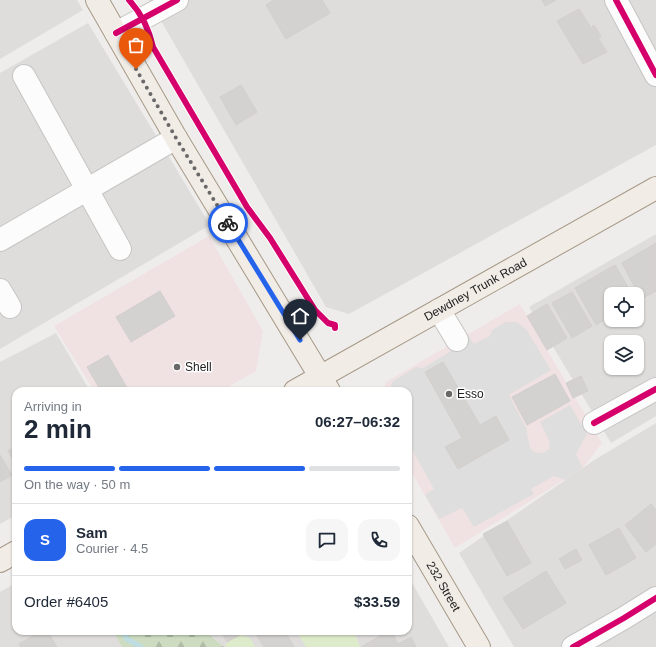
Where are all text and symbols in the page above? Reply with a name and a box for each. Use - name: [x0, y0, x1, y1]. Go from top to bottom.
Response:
- pin: [119, 28, 153, 69]
- icon: bag: [125, 34, 147, 56]
- courier: [208, 203, 248, 243]
- icon: bike: [217, 212, 239, 234]
- street label: Dewdney Trunk Road: [422, 255, 529, 324]
- map controls: [604, 287, 644, 375]
- button: locate: [604, 287, 644, 327]
- pin: [283, 299, 317, 340]
- icon: home: [289, 305, 311, 327]
- button: layers: [604, 335, 644, 375]
- place label: Shell: [185, 360, 212, 374]
- marker: Shell: [172, 362, 182, 372]
- place label: Esso: [457, 387, 484, 401]
- marker: Esso: [444, 389, 454, 399]
- text: Arriving in: [24, 399, 82, 414]
- text: 06:27–06:32: [315, 413, 400, 430]
- text: 2 min: [24, 414, 92, 444]
- text: On the way · 50 m: [24, 477, 130, 492]
- button: chat: [306, 519, 348, 561]
- button: phone: [358, 519, 400, 561]
- text: Sam: [76, 524, 108, 541]
- text: S: [40, 531, 50, 548]
- text: Courier · 4.5: [76, 541, 148, 556]
- street label: 232 Street: [423, 559, 464, 614]
- text: Order #6405: [24, 593, 108, 610]
- text: $33.59: [354, 593, 400, 610]

